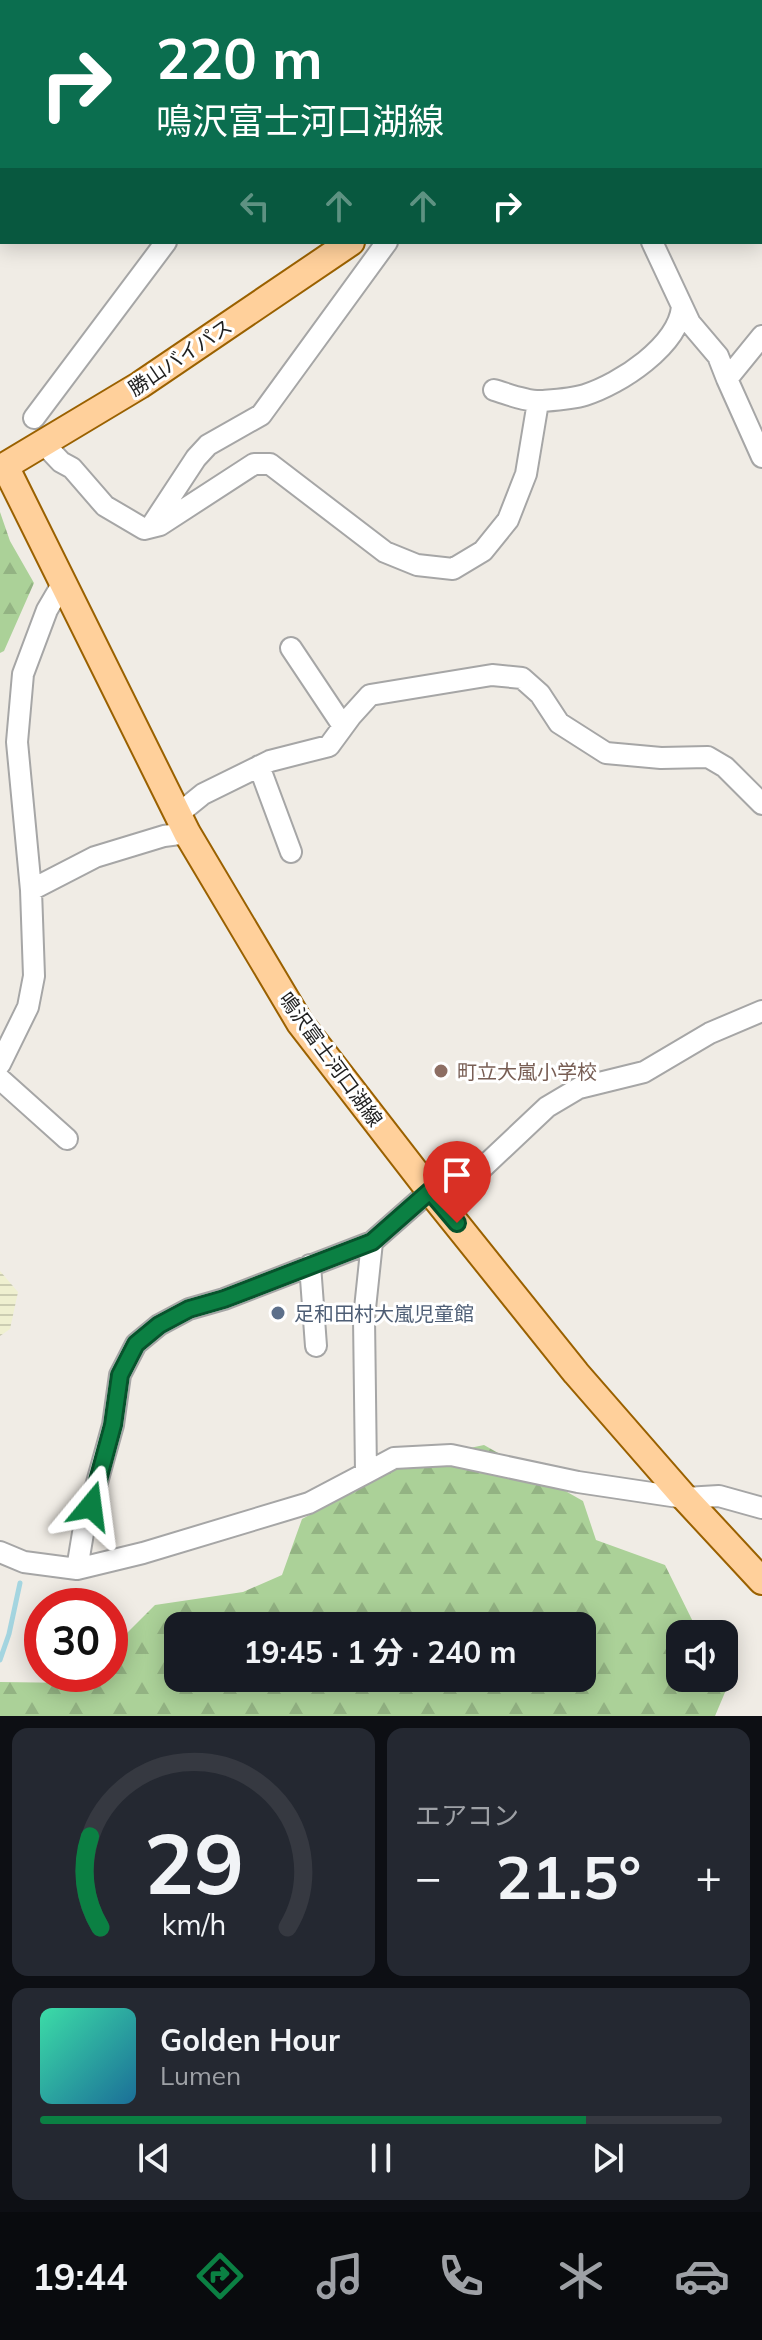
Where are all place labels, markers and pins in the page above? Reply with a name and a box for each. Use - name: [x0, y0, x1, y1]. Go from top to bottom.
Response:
- place label: 町立大嵐小学校: [457, 1059, 597, 1084]
- marker: 町立大嵐小学校: [432, 1062, 450, 1080]
- pin: [423, 1141, 491, 1223]
- place label: 足和田村大嵐児童館: [294, 1301, 474, 1326]
- marker: 足和田村大嵐児童館: [269, 1304, 287, 1322]

